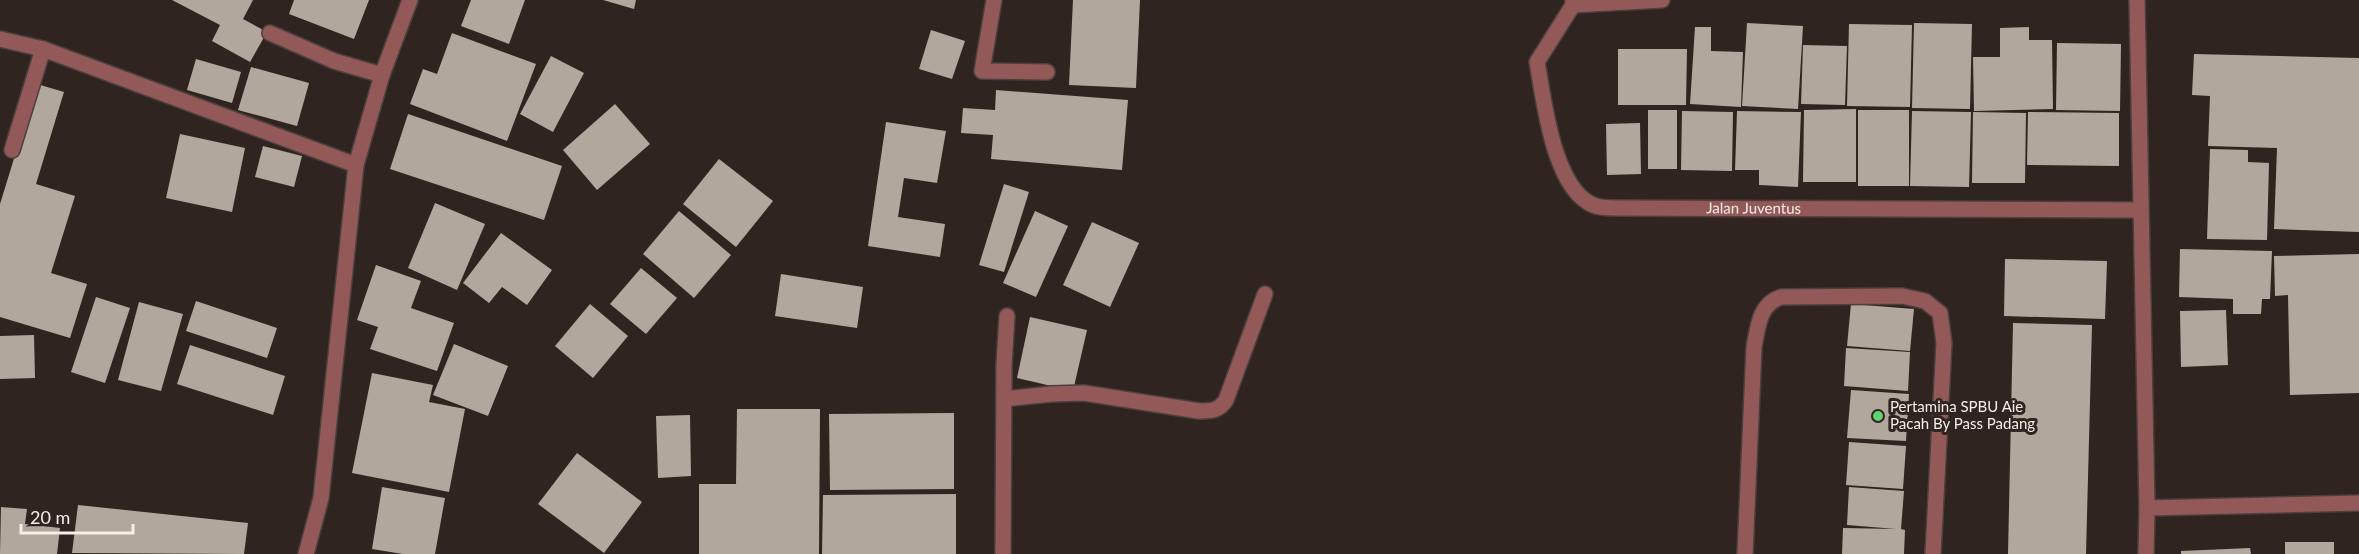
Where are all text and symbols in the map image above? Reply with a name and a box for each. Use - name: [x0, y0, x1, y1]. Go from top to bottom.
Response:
- street label: Jalan Juventus: [1706, 198, 1801, 217]
- place label: Pertamina SPBU Aie Pacah By Pass Padang: [1890, 397, 2035, 432]
- marker: Pertamina SPBU Aie Pacah By Pass Padang: [1871, 409, 1885, 423]
- scale bar: [21, 497, 134, 535]
- text: 20 m: [30, 506, 70, 528]

